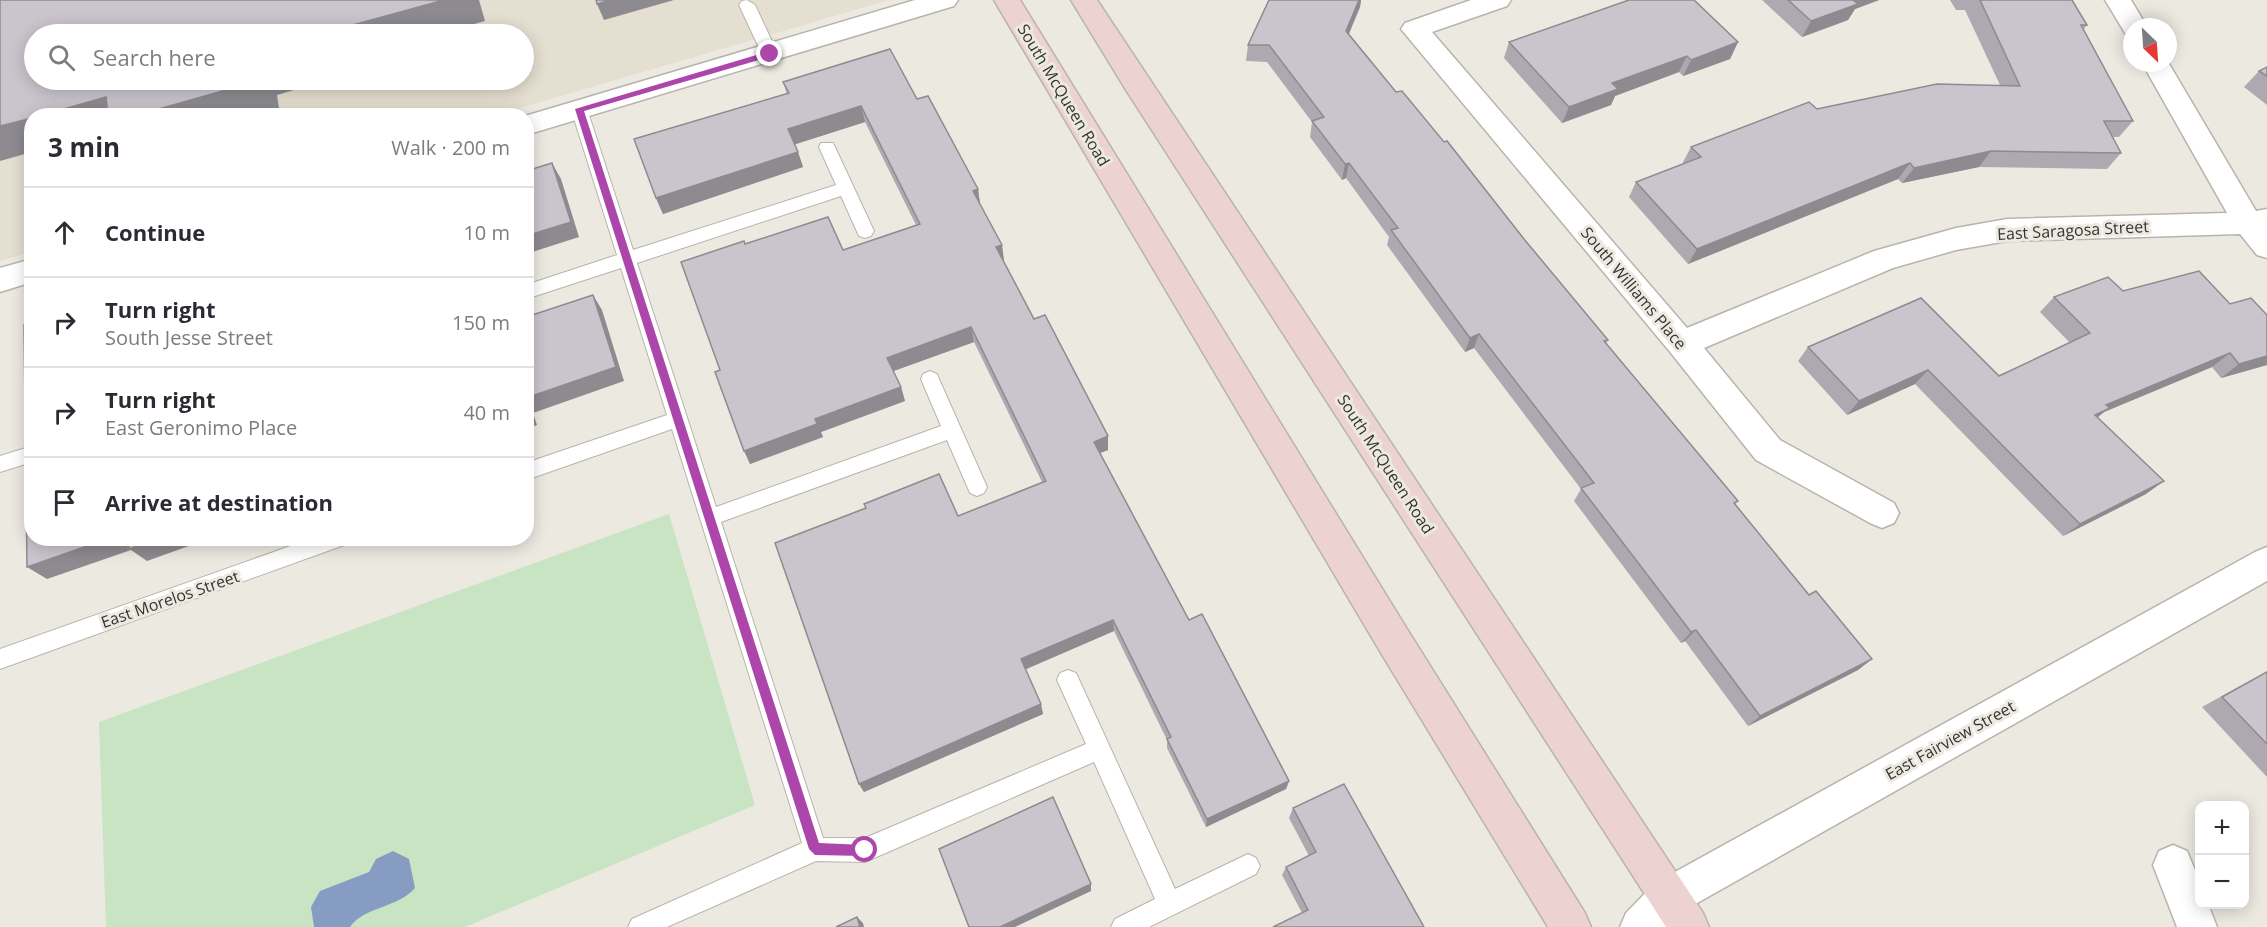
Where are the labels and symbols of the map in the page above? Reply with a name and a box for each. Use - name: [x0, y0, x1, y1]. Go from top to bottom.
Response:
- north arrow: [2123, 18, 2177, 72]
- street label: South McQueen Road: [1013, 20, 1115, 170]
- route end: [756, 40, 782, 66]
- street label: East Saragosa Street: [1997, 215, 2150, 245]
- street label: South Williams Place: [1576, 222, 1692, 354]
- street label: South McQueen Road: [1333, 390, 1439, 538]
- street label: East Morelos Street: [98, 565, 242, 633]
- street label: East Fairview Street: [1881, 695, 2019, 785]
- route start: [851, 836, 877, 862]

